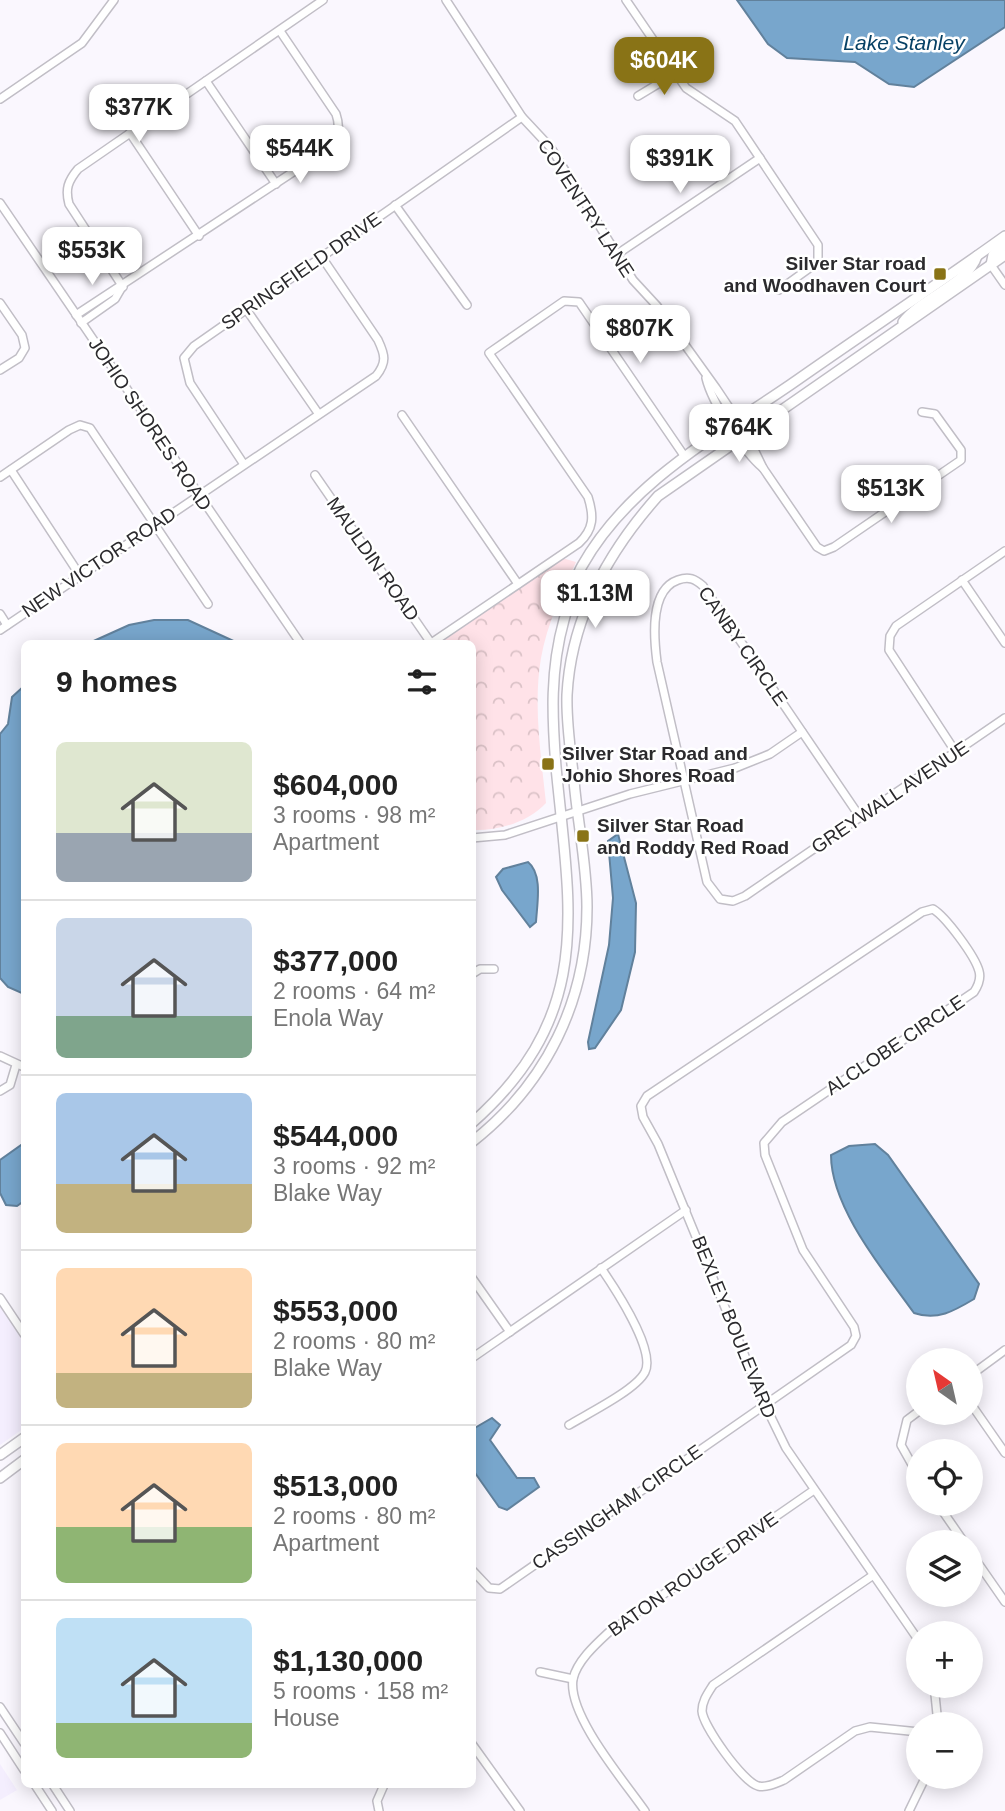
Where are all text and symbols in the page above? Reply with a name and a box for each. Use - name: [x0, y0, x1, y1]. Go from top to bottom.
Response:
- water label: Lake Stanley: [843, 31, 966, 54]
- pin: $604K: [615, 38, 713, 97]
- text: $604K: [630, 47, 698, 73]
- pin: $377K: [90, 85, 188, 144]
- text: $377K: [105, 94, 173, 120]
- pin: $544K: [251, 125, 349, 185]
- text: $544K: [266, 135, 334, 161]
- street label: COVENTRY LANE: [534, 135, 638, 281]
- pin: $391K: [631, 136, 729, 195]
- text: $391K: [646, 145, 714, 171]
- street label: SPRINGFIELD DRIVE: [217, 208, 385, 334]
- pin: $553K: [43, 228, 141, 287]
- text: $553K: [58, 237, 126, 263]
- place label: Silver Star road and Woodhaven Court: [724, 253, 927, 296]
- marker: Silver Star road and Woodhaven Court: [932, 266, 948, 282]
- pin: $807K: [591, 306, 689, 365]
- text: $807K: [606, 315, 674, 341]
- street label: JOHIO SHORES ROAD: [84, 334, 216, 514]
- pin: $764K: [690, 405, 788, 464]
- text: $764K: [705, 414, 773, 440]
- pin: $513K: [842, 466, 940, 525]
- text: $513K: [857, 475, 925, 501]
- street label: MAULDIN ROAD: [323, 493, 423, 625]
- street label: NEW VICTOR ROAD: [18, 503, 180, 621]
- pin: $1.13M: [538, 570, 652, 630]
- text: $1.13M: [557, 580, 633, 606]
- street label: CANBY CIRCLE: [694, 583, 792, 709]
- icon: filters: [403, 663, 441, 701]
- text: 9 homes: [56, 665, 178, 698]
- street label: GREYWALL AVENUE: [807, 737, 973, 857]
- place label: Silver Star Road and Johio Shores Road: [562, 743, 748, 786]
- marker: Silver Star Road and Johio Shores Road: [540, 756, 556, 772]
- text: $604,000: [273, 768, 398, 801]
- icon: home: [112, 770, 196, 854]
- text: 3 rooms · 98 m²: [273, 802, 435, 828]
- place label: Silver Star Road and Roddy Red Road: [597, 815, 789, 858]
- marker: Silver Star Road and Roddy Red Road: [575, 828, 591, 844]
- text: Apartment: [273, 829, 379, 855]
- text: $377,000: [273, 944, 398, 977]
- icon: home: [112, 946, 196, 1030]
- text: 2 rooms · 64 m²: [273, 978, 435, 1004]
- street label: ALCLOBE CIRCLE: [822, 991, 968, 1099]
- text: Enola Way: [273, 1005, 383, 1031]
- text: $544,000: [273, 1119, 398, 1152]
- icon: home: [112, 1121, 196, 1205]
- text: 3 rooms · 92 m²: [273, 1153, 435, 1179]
- text: Blake Way: [273, 1180, 382, 1206]
- street label: BEXLEY BOULEVARD: [688, 1233, 780, 1421]
- text: $553,000: [273, 1294, 398, 1327]
- icon: home: [112, 1296, 196, 1380]
- text: 2 rooms · 80 m²: [273, 1328, 435, 1354]
- north arrow: [906, 1348, 984, 1424]
- map controls: [906, 1348, 983, 1789]
- text: Blake Way: [273, 1355, 382, 1381]
- button: locate: [906, 1439, 983, 1516]
- street label: CASSINGHAM CIRCLE: [528, 1440, 706, 1574]
- text: $513,000: [273, 1469, 398, 1502]
- icon: home: [112, 1471, 196, 1555]
- text: 2 rooms · 80 m²: [273, 1503, 435, 1529]
- street label: BATON ROUGE DRIVE: [604, 1507, 782, 1641]
- text: Apartment: [273, 1530, 379, 1556]
- button: layers: [906, 1530, 983, 1607]
- button: +: [906, 1621, 983, 1698]
- text: $1,130,000: [273, 1644, 423, 1677]
- icon: home: [112, 1646, 196, 1730]
- text: 5 rooms · 158 m²: [273, 1678, 448, 1704]
- text: House: [273, 1705, 339, 1731]
- button: −: [906, 1712, 983, 1789]

